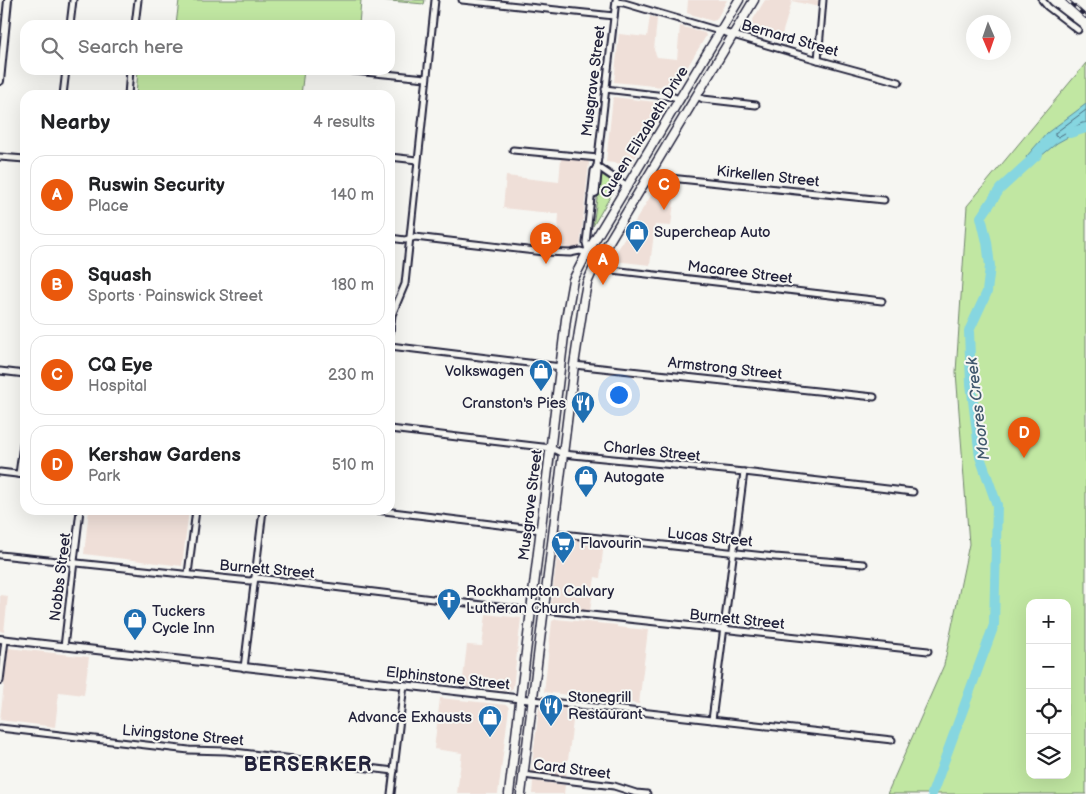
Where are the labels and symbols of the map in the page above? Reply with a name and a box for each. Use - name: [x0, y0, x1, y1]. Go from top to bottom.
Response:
- north arrow: [966, 15, 1011, 60]
- street label: Bernard Street: [739, 16, 841, 62]
- street label: Musgrave Street: [577, 24, 610, 138]
- street label: Queen Elizabeth Drive: [596, 63, 693, 202]
- street label: Kirkellen Street: [715, 162, 821, 191]
- pin: C: [648, 169, 680, 210]
- shop icon: Supercheap Auto: [624, 219, 650, 253]
- pin: B: [530, 223, 562, 264]
- place label: Supercheap Auto: [654, 223, 771, 242]
- pin: A: [587, 244, 619, 285]
- street label: Macaree Street: [686, 257, 794, 288]
- street label: Armstrong Street: [667, 353, 783, 384]
- water label: Moores Creek: [963, 355, 994, 461]
- shop icon: Volkswagen: [528, 358, 554, 392]
- place label: Volkswagen: [445, 362, 524, 381]
- your location: [606, 382, 632, 408]
- restaurant icon: Cranston's Pies: [570, 390, 596, 424]
- place label: Cranston's Pies: [462, 394, 567, 413]
- pin: D: [1008, 417, 1040, 458]
- street label: Charles Street: [603, 437, 702, 466]
- street label: Musgrave Street: [514, 448, 547, 562]
- shop icon: Autogate: [573, 464, 599, 498]
- place label: Autogate: [604, 468, 664, 487]
- street label: Lucas Street: [666, 524, 754, 551]
- supermarket icon: Flavourin: [550, 530, 576, 564]
- street label: Nobbs Street: [46, 531, 75, 622]
- place label: Flavourin: [580, 534, 642, 553]
- street label: Burnett Street: [219, 556, 316, 583]
- place label: Rockhampton Calvary Lutheran Church: [466, 582, 615, 618]
- church icon: Rockhampton Calvary Lutheran Church: [436, 587, 462, 621]
- place label: Tuckers Cycle Inn: [152, 602, 215, 638]
- street label: Burnett Street: [688, 605, 786, 634]
- shop icon: Tuckers Cycle Inn: [122, 607, 148, 641]
- street label: Elphinstone Street: [385, 663, 511, 694]
- place label: Stonegrill Restaurant: [568, 688, 643, 724]
- restaurant icon: Stonegrill Restaurant: [538, 693, 564, 727]
- shop icon: Advance Exhausts: [477, 704, 503, 738]
- place label: Advance Exhausts: [348, 708, 473, 727]
- street label: Livingstone Street: [121, 721, 245, 750]
- district label: BERSERKER: [244, 753, 372, 777]
- street label: Card Street: [532, 755, 612, 784]

